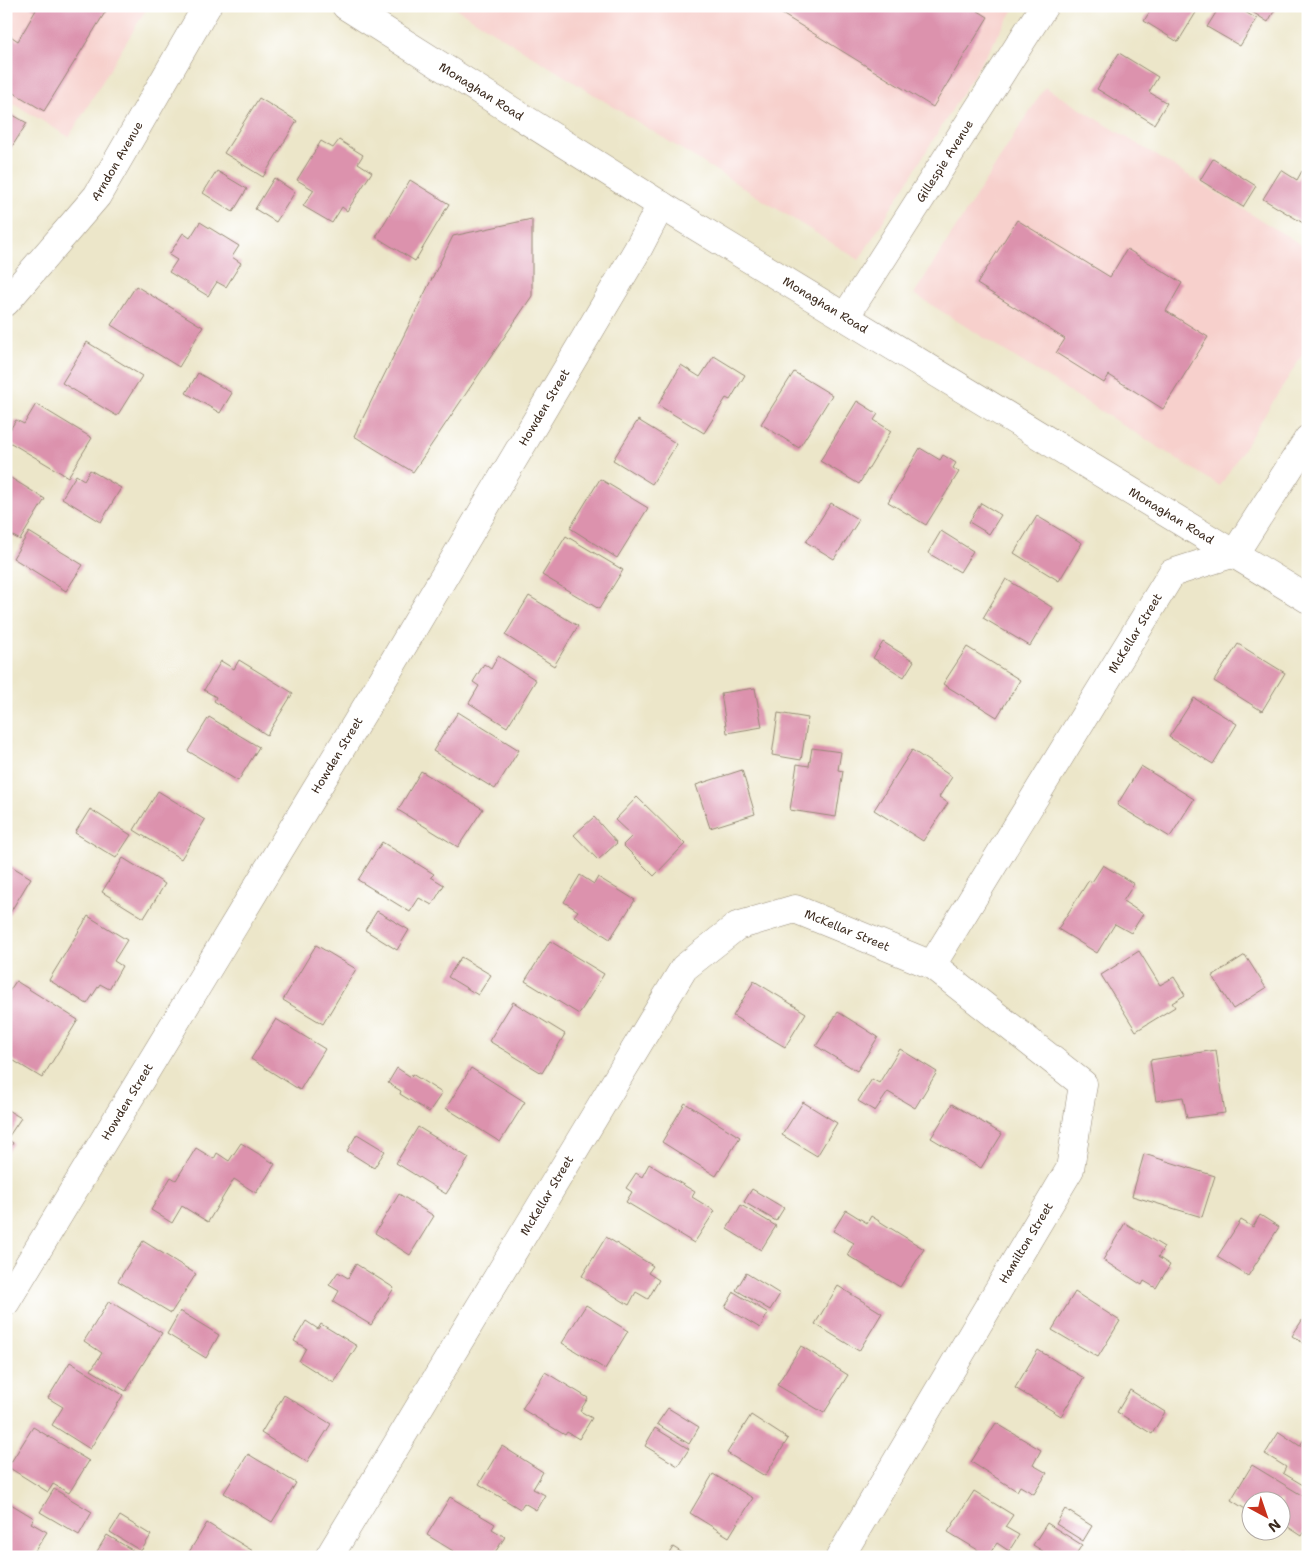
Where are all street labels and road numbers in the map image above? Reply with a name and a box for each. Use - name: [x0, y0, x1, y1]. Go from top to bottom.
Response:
- street label: Monaghan Road: [436, 59, 527, 124]
- street label: Gillespie Avenue: [912, 117, 977, 206]
- street label: Arndon Avenue: [88, 118, 147, 205]
- street label: Monaghan Road: [780, 273, 871, 337]
- street label: Howden Street: [515, 366, 573, 449]
- street label: Monaghan Road: [1126, 484, 1217, 548]
- street label: McKellar Street: [1105, 590, 1166, 676]
- street label: Howden Street: [307, 714, 366, 797]
- street label: McKellar Street: [802, 906, 892, 955]
- street label: Howden Street: [98, 1060, 157, 1143]
- street label: McKellar Street: [517, 1153, 577, 1239]
- street label: Hamilton Street: [995, 1199, 1057, 1287]

